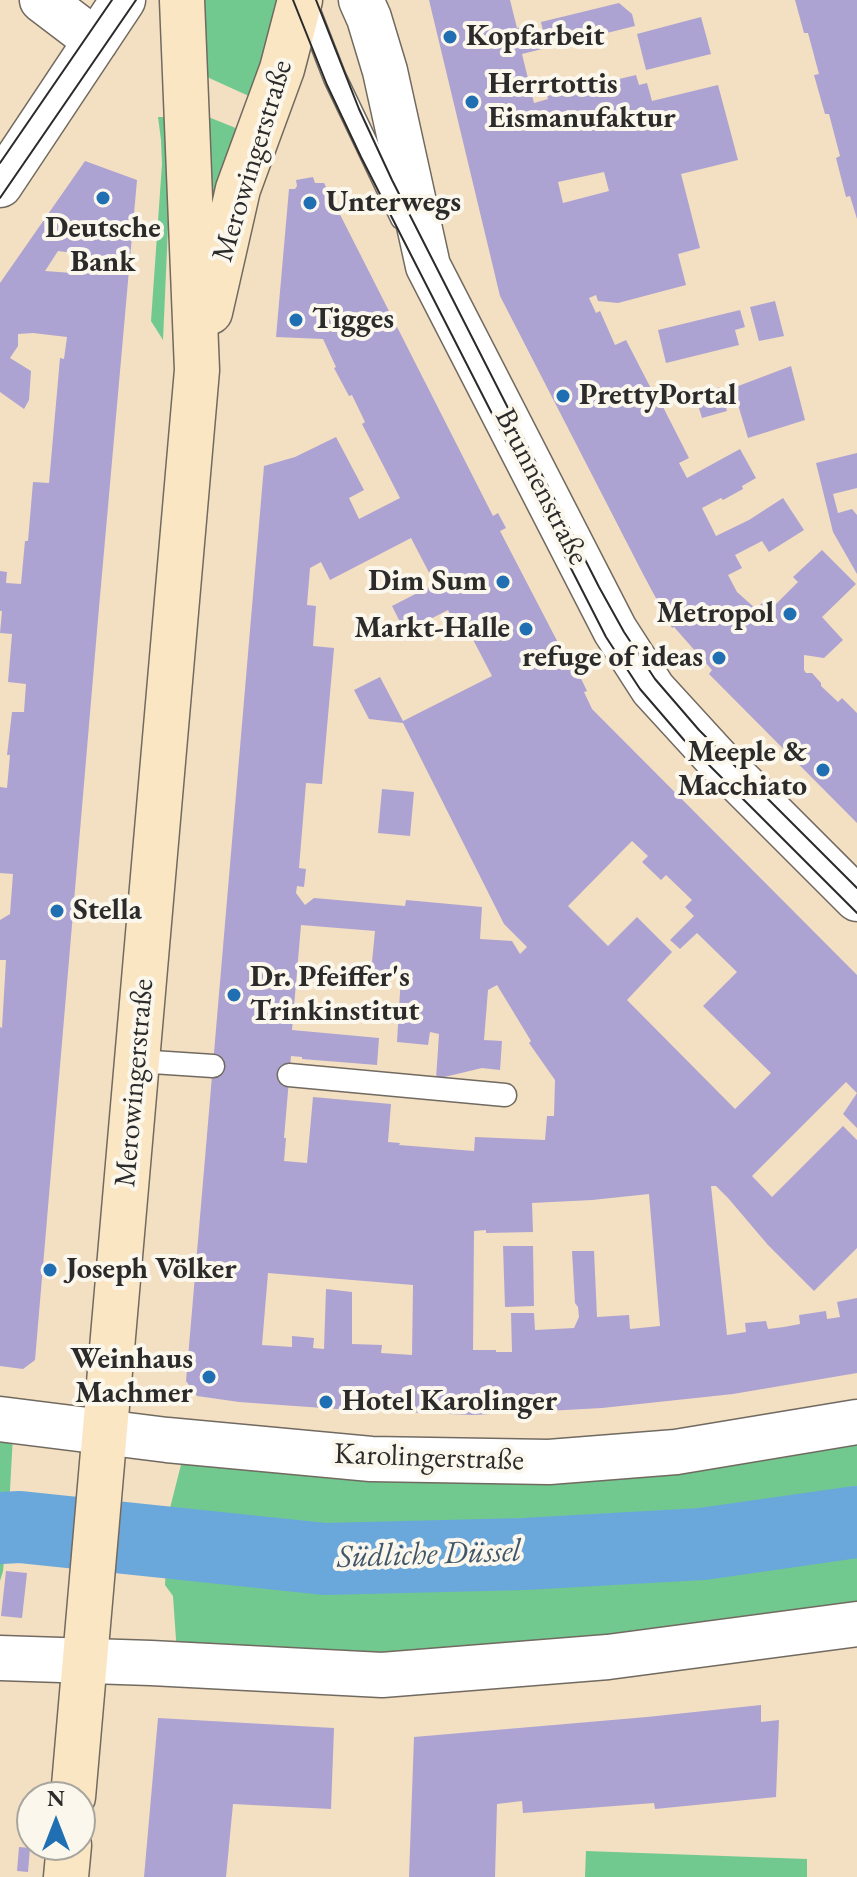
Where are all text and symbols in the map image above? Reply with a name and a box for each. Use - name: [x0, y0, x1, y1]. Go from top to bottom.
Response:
- place label: Kopfarbeit: [466, 19, 605, 55]
- marker: Kopfarbeit: [441, 28, 459, 46]
- street label: Merowingerstraße: [205, 56, 301, 266]
- place label: Herrtottis Eismanufaktur: [488, 67, 676, 138]
- marker: Herrtottis Eismanufaktur: [463, 93, 481, 111]
- place label: Unterwegs: [326, 185, 461, 221]
- marker: Deutsche Bank: [94, 189, 112, 207]
- marker: Unterwegs: [301, 194, 319, 212]
- place label: Deutsche Bank: [45, 211, 161, 282]
- place label: Tigges: [312, 302, 394, 338]
- marker: Tigges: [287, 311, 305, 329]
- place label: PrettyPortal: [579, 378, 736, 414]
- marker: PrettyPortal: [554, 387, 572, 405]
- street label: Brunnenstraße: [486, 403, 596, 571]
- place label: Dim Sum: [368, 564, 487, 600]
- marker: Dim Sum: [494, 573, 512, 591]
- place label: Metropol: [656, 596, 774, 632]
- marker: Metropol: [781, 605, 799, 623]
- place label: Markt-Halle: [354, 611, 510, 647]
- marker: Markt-Halle: [517, 620, 535, 638]
- place label: refuge of ideas: [522, 640, 703, 676]
- marker: refuge of ideas: [710, 649, 728, 667]
- place label: Meeple & Macchiato: [678, 735, 807, 806]
- marker: Meeple & Macchiato: [814, 761, 832, 779]
- place label: Stella: [73, 893, 142, 929]
- marker: Stella: [48, 902, 66, 920]
- place label: Dr. Pfeiffer's Trinkinstitut: [250, 960, 419, 1030]
- street label: Merowingerstraße: [108, 977, 162, 1189]
- marker: Dr. Pfeiffer's Trinkinstitut: [225, 986, 243, 1004]
- place label: Joseph Völker: [66, 1252, 237, 1288]
- marker: Joseph Völker: [41, 1261, 59, 1279]
- place label: Weinhaus Machmer: [70, 1342, 193, 1412]
- marker: Weinhaus Machmer: [200, 1368, 218, 1386]
- place label: Hotel Karolinger: [342, 1384, 557, 1420]
- marker: Hotel Karolinger: [317, 1393, 335, 1411]
- street label: Karolingerstraße: [333, 1437, 525, 1479]
- water label: Südliche Düssel: [336, 1533, 522, 1577]
- north arrow: [16, 1781, 96, 1861]
- text: N: [47, 1784, 65, 1813]

